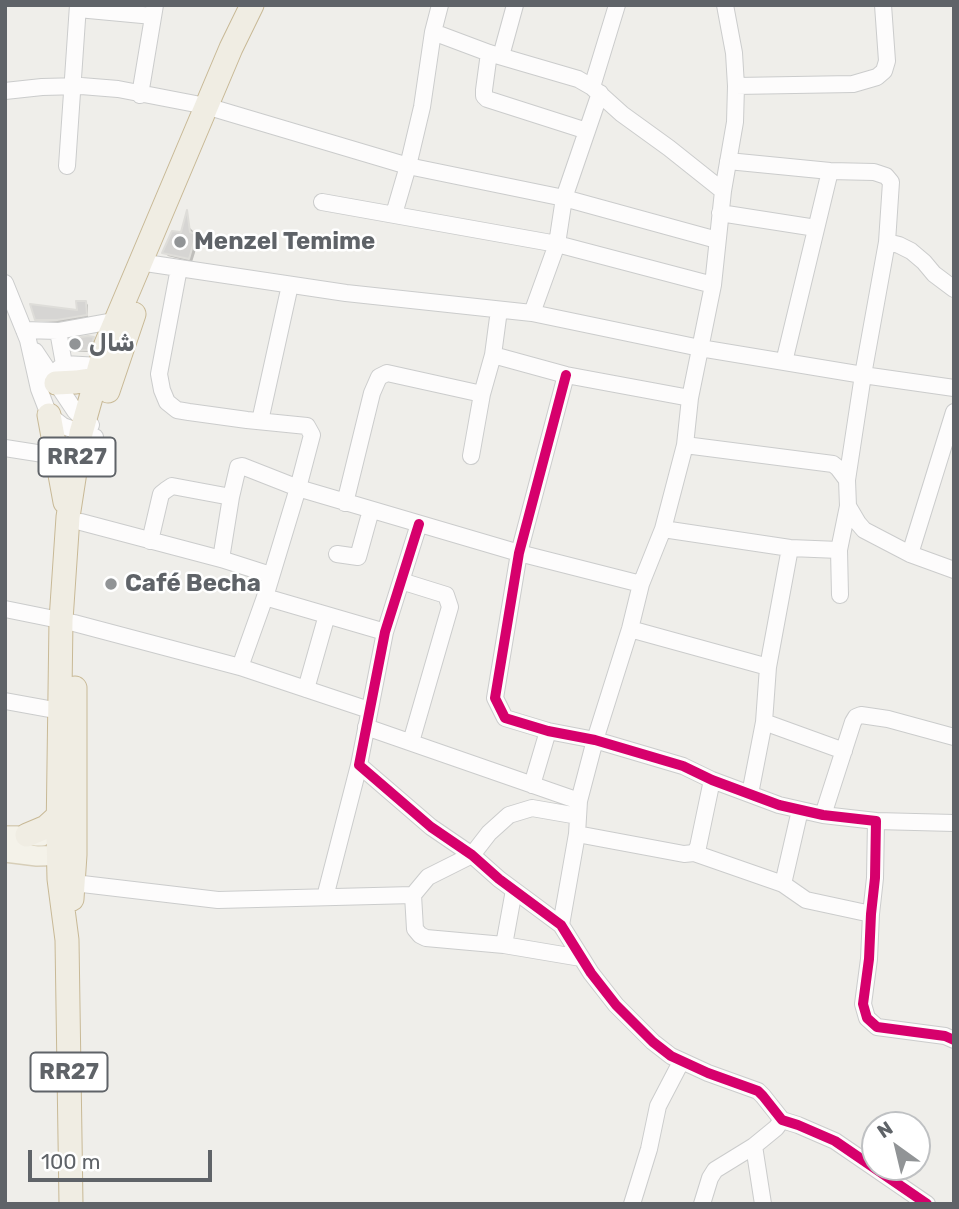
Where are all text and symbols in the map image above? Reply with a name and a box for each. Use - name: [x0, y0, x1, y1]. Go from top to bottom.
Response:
- place label: Menzel Temime: [194, 228, 375, 256]
- marker: Menzel Temime: [172, 234, 188, 250]
- place label: شال: [89, 330, 135, 358]
- marker: شال: [67, 336, 83, 352]
- road number: RR27: [38, 438, 116, 477]
- place label: Café Becha: [125, 570, 261, 598]
- marker: Café Becha: [103, 576, 119, 592]
- road number: RR27: [31, 1052, 108, 1092]
- north arrow: [861, 1111, 931, 1181]
- text: N: [873, 1116, 897, 1143]
- scale bar: [32, 1136, 215, 1180]
- text: 100 m: [41, 1149, 100, 1174]

